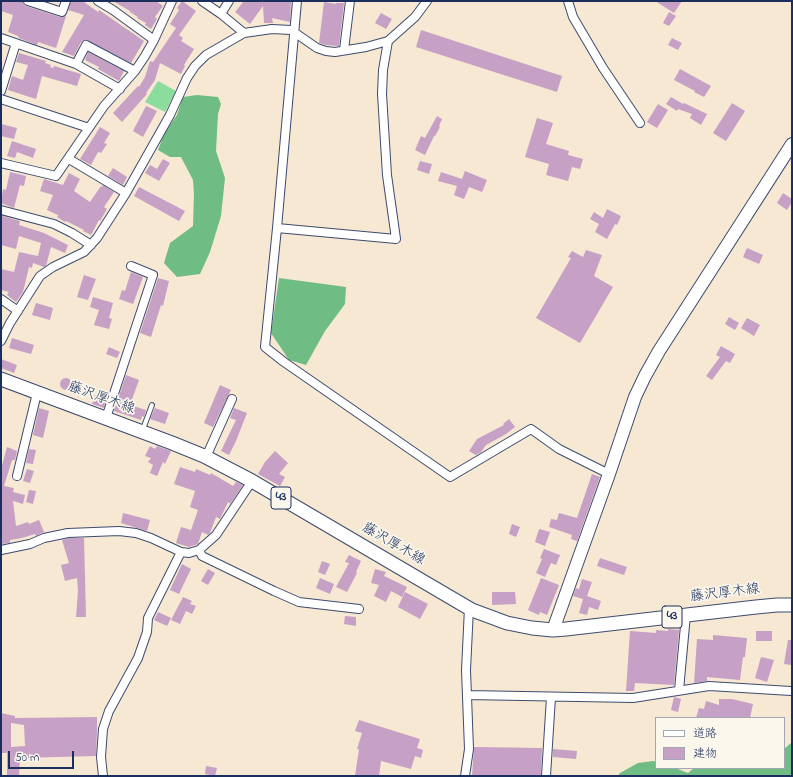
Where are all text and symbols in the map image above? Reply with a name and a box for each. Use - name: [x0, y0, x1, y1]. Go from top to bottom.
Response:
- street label: 藤沢厚木線: [65, 379, 137, 419]
- road number: 43: [271, 487, 291, 509]
- street label: 藤沢厚木線: [358, 520, 428, 570]
- street label: 藤沢厚木線: [689, 581, 761, 607]
- road number: 43: [662, 606, 682, 628]
- legend: [655, 717, 785, 769]
- text: 道路: [693, 725, 717, 743]
- scale bar: [10, 743, 76, 769]
- text: 建物: [693, 745, 717, 763]
- text: 50 m: [15, 749, 39, 767]

